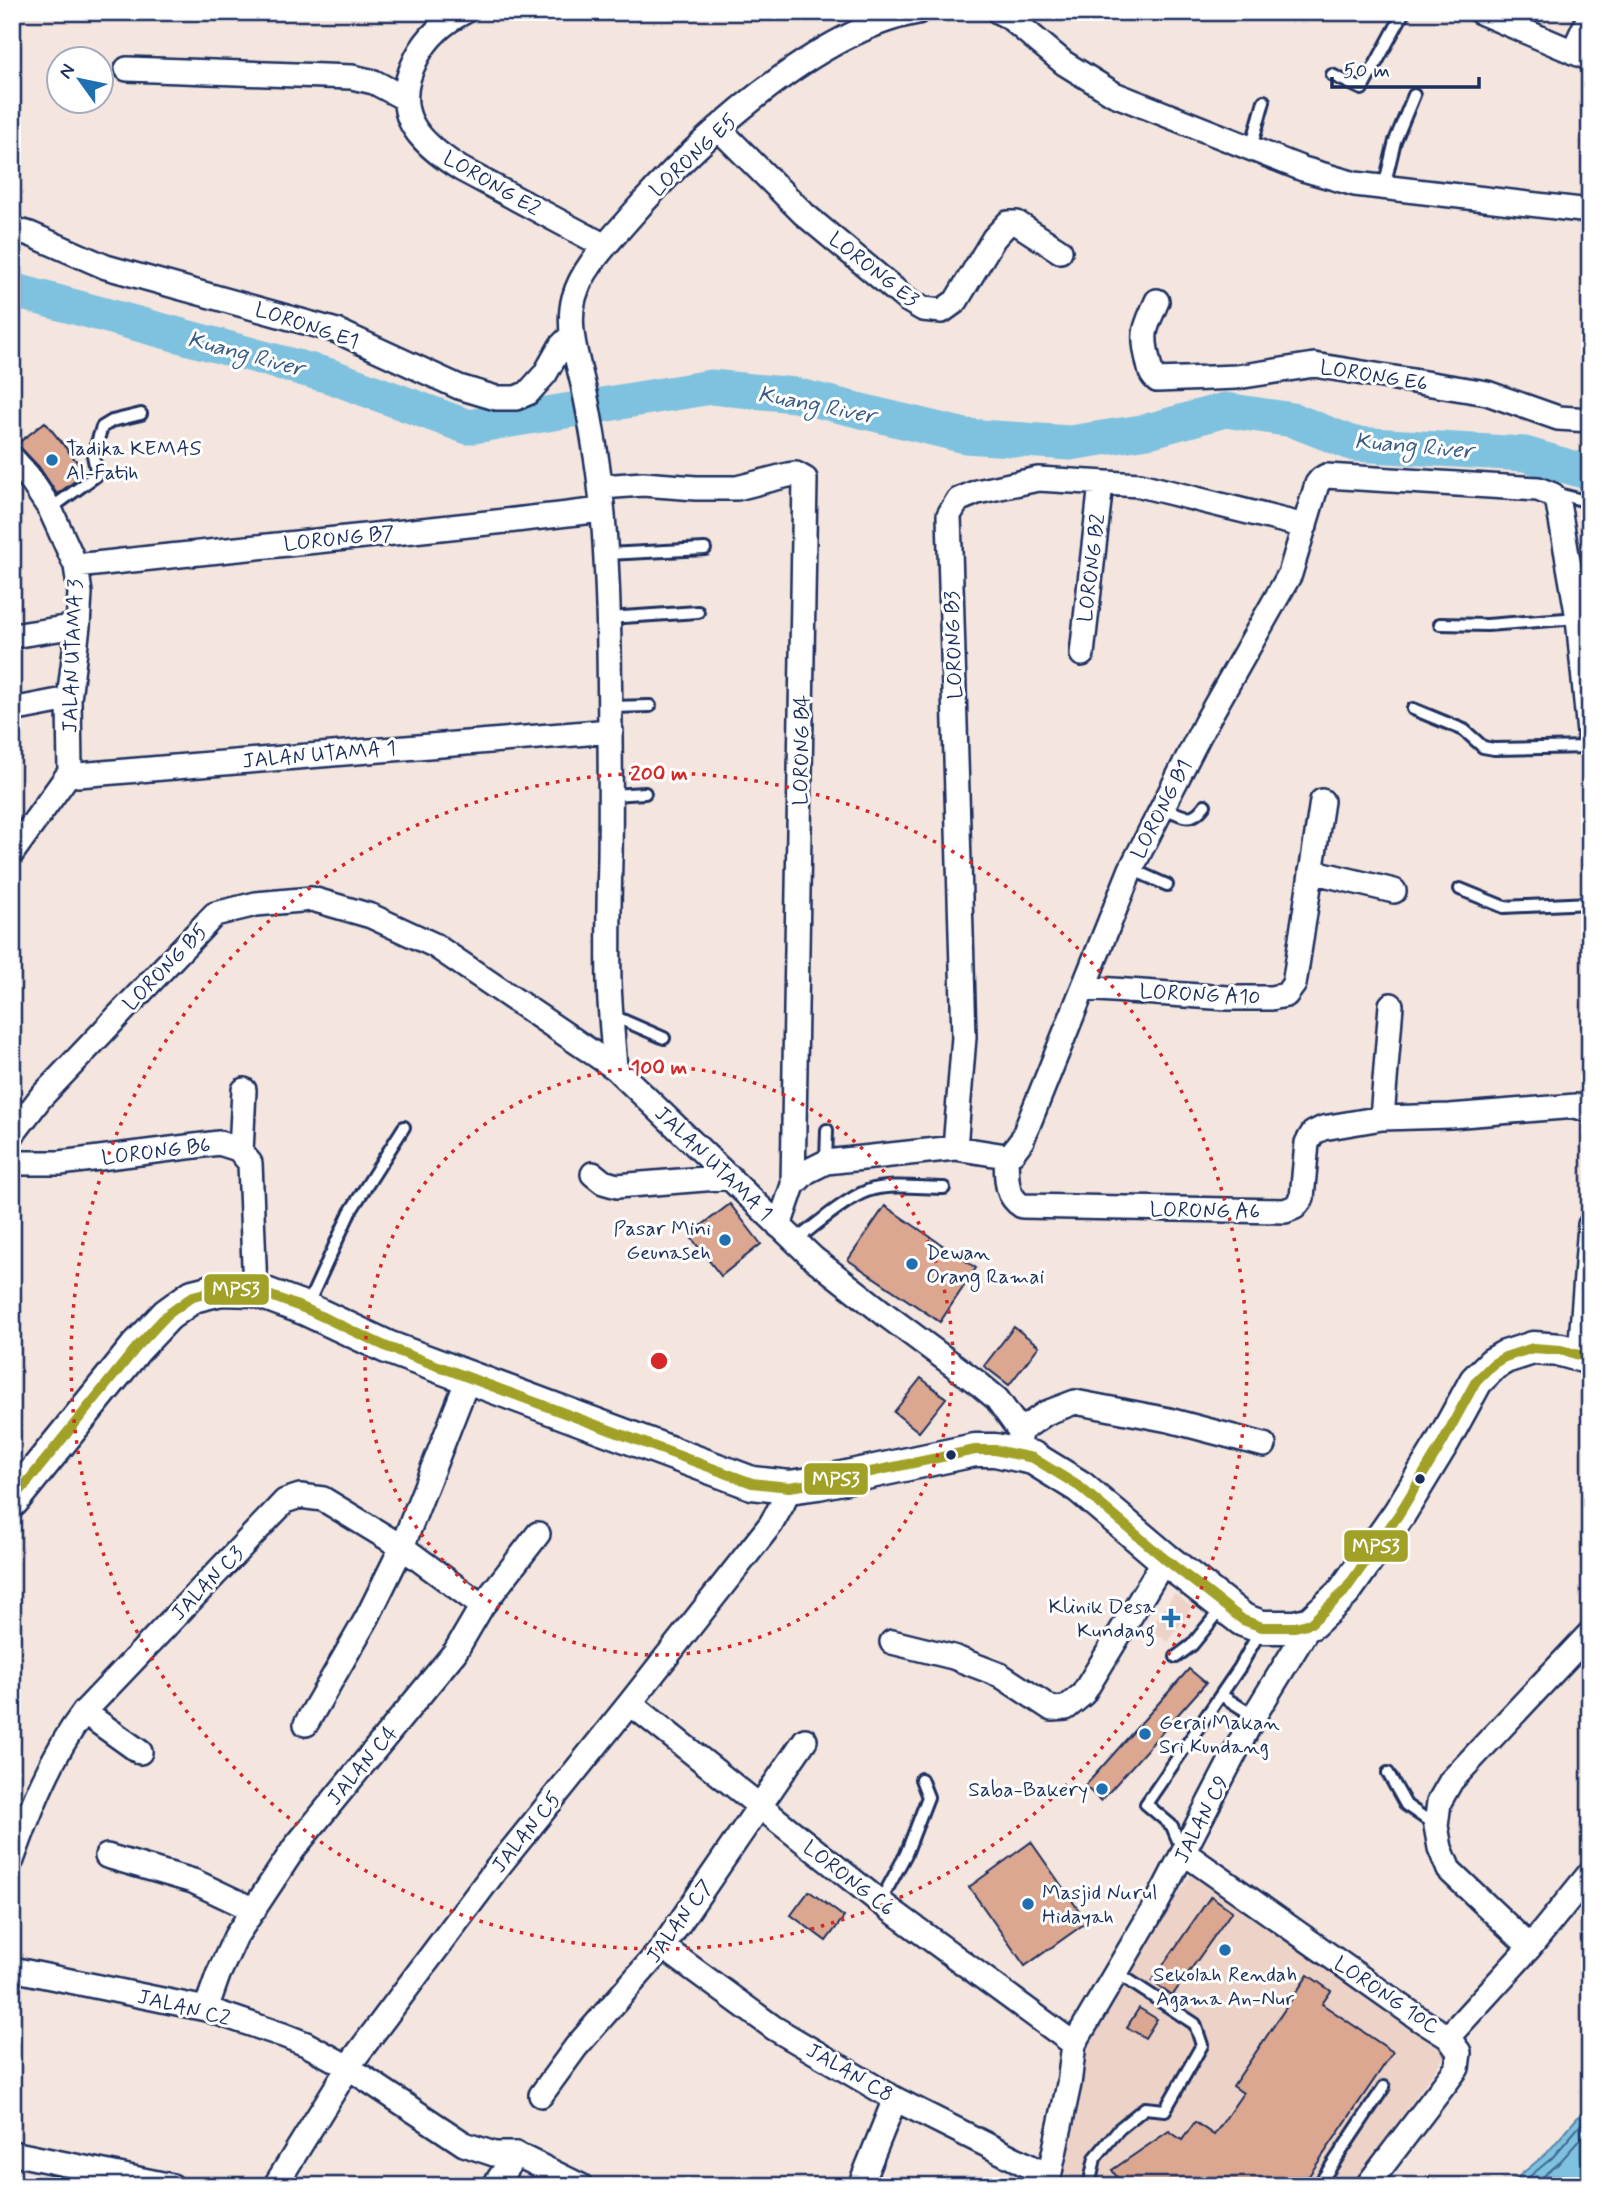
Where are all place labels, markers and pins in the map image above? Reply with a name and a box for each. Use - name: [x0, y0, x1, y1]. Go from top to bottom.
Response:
- place label: Tadika KEMAS Al-Fatih: [66, 435, 201, 487]
- marker: Tadika KEMAS Al-Fatih: [44, 452, 60, 468]
- place label: Pasar Mini Geunaseh: [613, 1215, 711, 1267]
- marker: Pasar Mini Geunaseh: [717, 1232, 733, 1248]
- place label: Dewan Orang Ramai: [926, 1239, 1045, 1292]
- marker: Dewan Orang Ramai: [904, 1256, 920, 1272]
- centre of rings: [647, 1349, 671, 1373]
- unlabelled marker: [944, 1448, 958, 1462]
- unlabelled marker: [1413, 1472, 1427, 1486]
- place label: Klinik Desa Kundang: [1048, 1593, 1155, 1647]
- marker: Klinik Desa Kundang: [1161, 1608, 1181, 1628]
- place label: Gerai Makan Sri Kundang: [1159, 1709, 1280, 1761]
- marker: Gerai Makan Sri Kundang: [1137, 1726, 1153, 1742]
- place label: Saba-Bakery: [968, 1776, 1088, 1804]
- marker: Saba-Bakery: [1094, 1781, 1110, 1797]
- place label: Masjid Nurul Hidayah: [1042, 1879, 1157, 1931]
- marker: Masjid Nurul Hidayah: [1020, 1896, 1036, 1912]
- marker: Sekolah Rendah Agama An-Nur: [1217, 1942, 1233, 1958]
- place label: Sekolah Rendah Agama An-Nur: [1153, 1961, 1297, 2013]

